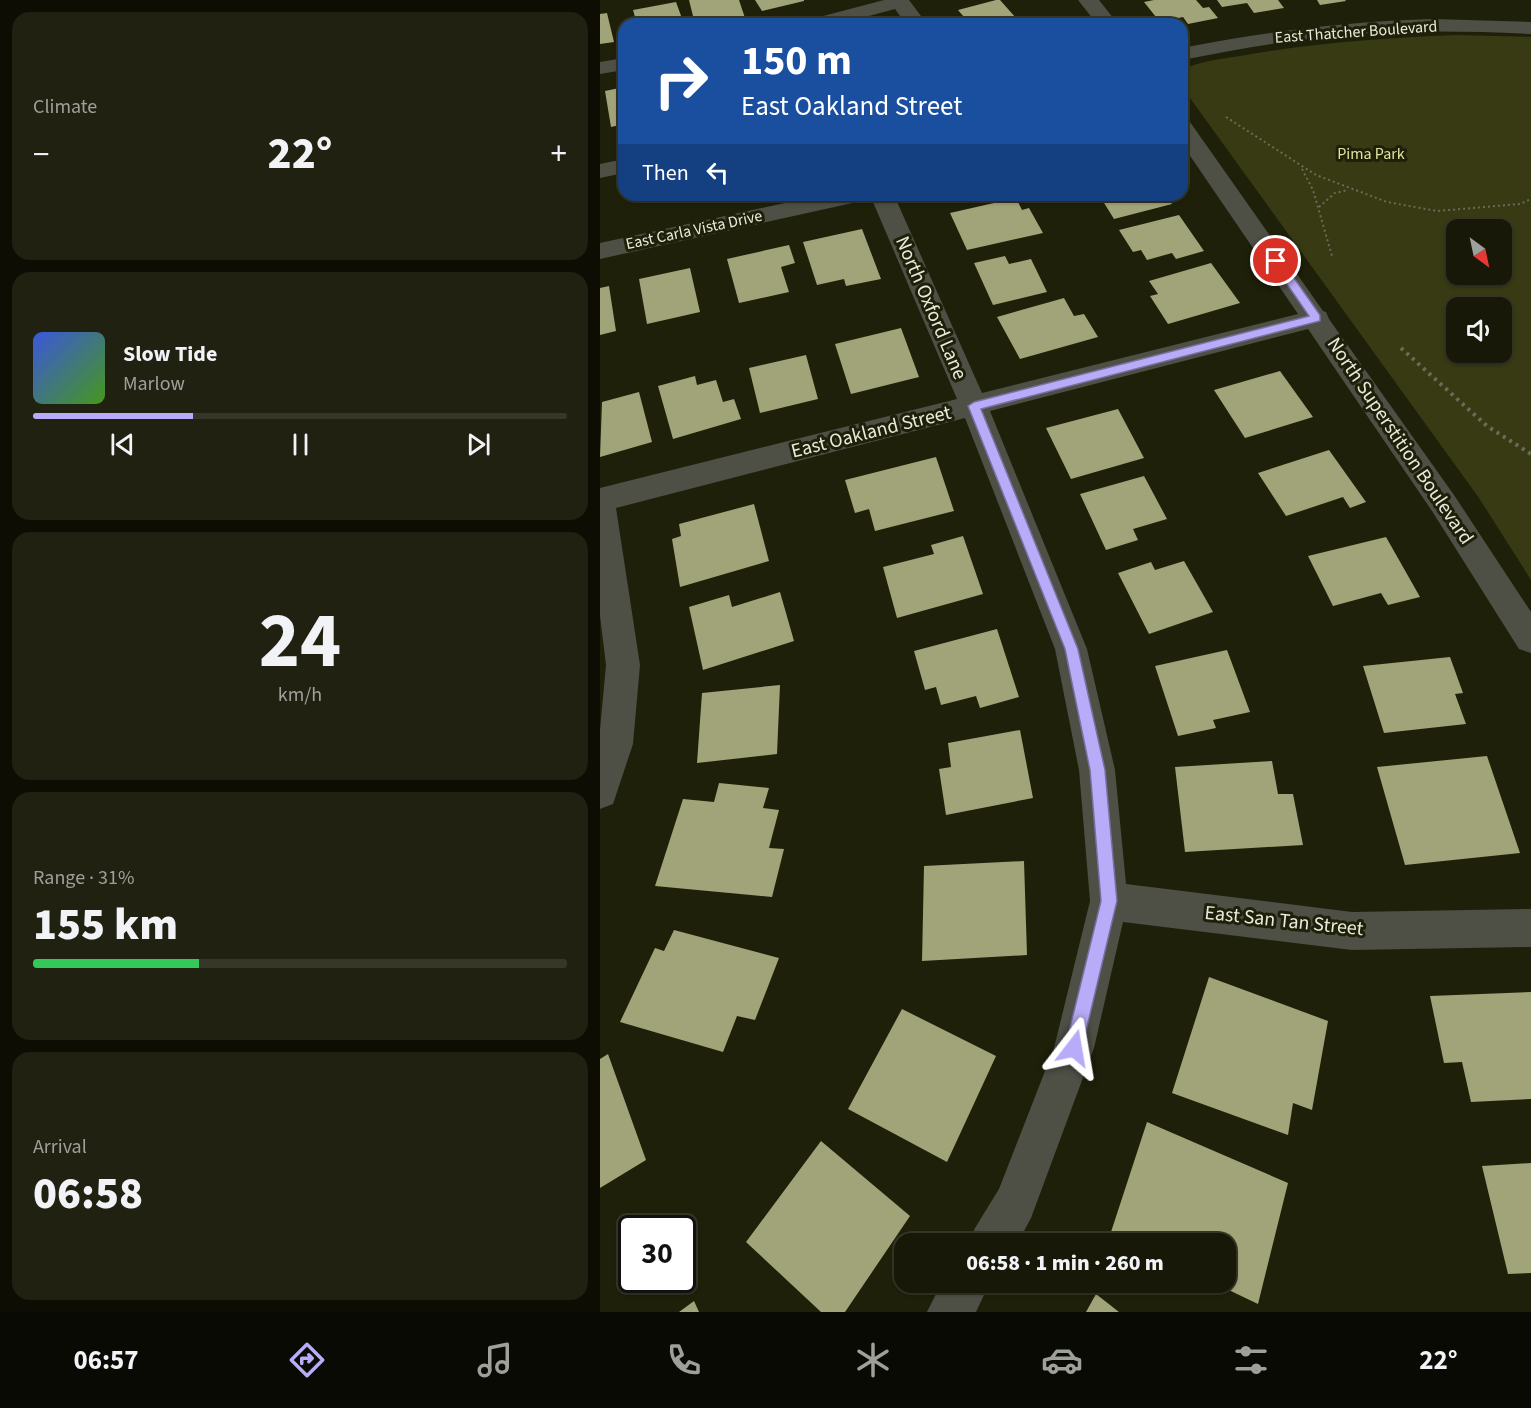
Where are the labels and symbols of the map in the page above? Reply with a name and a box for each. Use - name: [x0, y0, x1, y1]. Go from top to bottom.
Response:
- street label: East Thatcher Boulevard: [1274, 15, 1438, 49]
- park label: Pima Park: [1337, 143, 1405, 165]
- street label: East Carla Vista Drive: [624, 205, 764, 255]
- north arrow: [1446, 219, 1512, 285]
- street label: North Oxford Lane: [888, 232, 974, 384]
- pin: [1250, 235, 1301, 286]
- street label: North Superstition Boulevard: [1320, 332, 1480, 550]
- street label: East Oakland Street: [788, 399, 954, 465]
- street label: East San Tan Street: [1203, 899, 1365, 943]
- position arrow: [1042, 1016, 1106, 1080]
- speed limit sign: 30: [618, 1215, 696, 1293]

